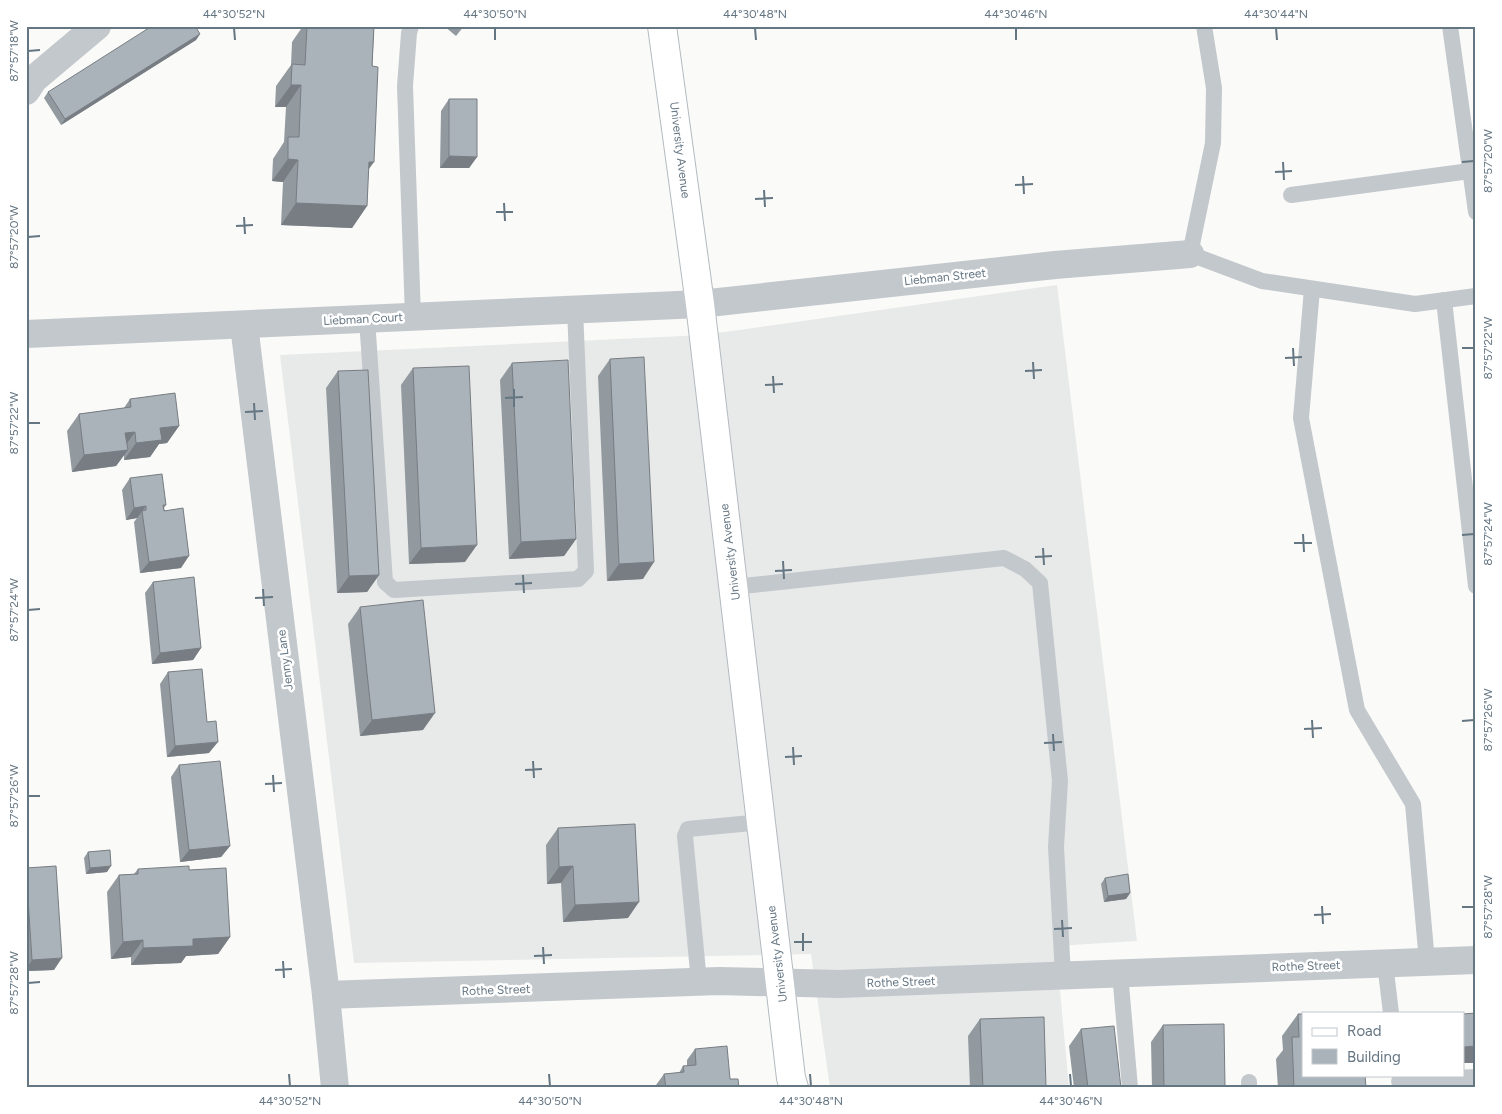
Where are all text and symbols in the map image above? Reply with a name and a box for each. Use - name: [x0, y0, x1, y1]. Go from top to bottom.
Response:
- text: 44°30'52"N: [203, 7, 265, 21]
- text: 44°30'50"N: [463, 7, 527, 21]
- text: 44°30'48"N: [723, 7, 787, 21]
- text: 44°30'46"N: [984, 7, 1048, 21]
- text: 44°30'44"N: [1244, 7, 1308, 21]
- text: 87°57'18"W: [7, 20, 21, 82]
- street label: University Avenue: [667, 101, 693, 200]
- text: 87°57'20"W: [1481, 129, 1495, 193]
- text: 87°57'20"W: [7, 205, 21, 269]
- street label: Liebman Street: [903, 266, 987, 288]
- street label: Liebman Court: [323, 310, 404, 328]
- text: 87°57'22"W: [1481, 316, 1495, 379]
- text: 87°57'22"W: [7, 391, 21, 454]
- street label: University Avenue: [717, 502, 743, 601]
- text: 87°57'24"W: [1481, 502, 1495, 566]
- text: 87°57'24"W: [7, 578, 21, 642]
- street label: Jenny Lane: [274, 628, 296, 691]
- text: 87°57'26"W: [1481, 688, 1495, 751]
- text: 87°57'26"W: [7, 764, 21, 827]
- text: 87°57'28"W: [1481, 875, 1495, 939]
- street label: University Avenue: [764, 904, 790, 1003]
- text: 87°57'28"W: [7, 951, 21, 1015]
- street label: Rothe Street: [1271, 958, 1341, 974]
- street label: Rothe Street: [866, 974, 936, 990]
- street label: Rothe Street: [461, 982, 531, 998]
- legend: [1302, 1012, 1464, 1076]
- text: Road: [1347, 1022, 1382, 1040]
- text: Building: [1347, 1048, 1401, 1066]
- text: 44°30'52"N: [259, 1094, 321, 1108]
- text: 44°30'50"N: [518, 1094, 582, 1108]
- text: 44°30'48"N: [779, 1094, 843, 1108]
- text: 44°30'46"N: [1039, 1094, 1103, 1108]

